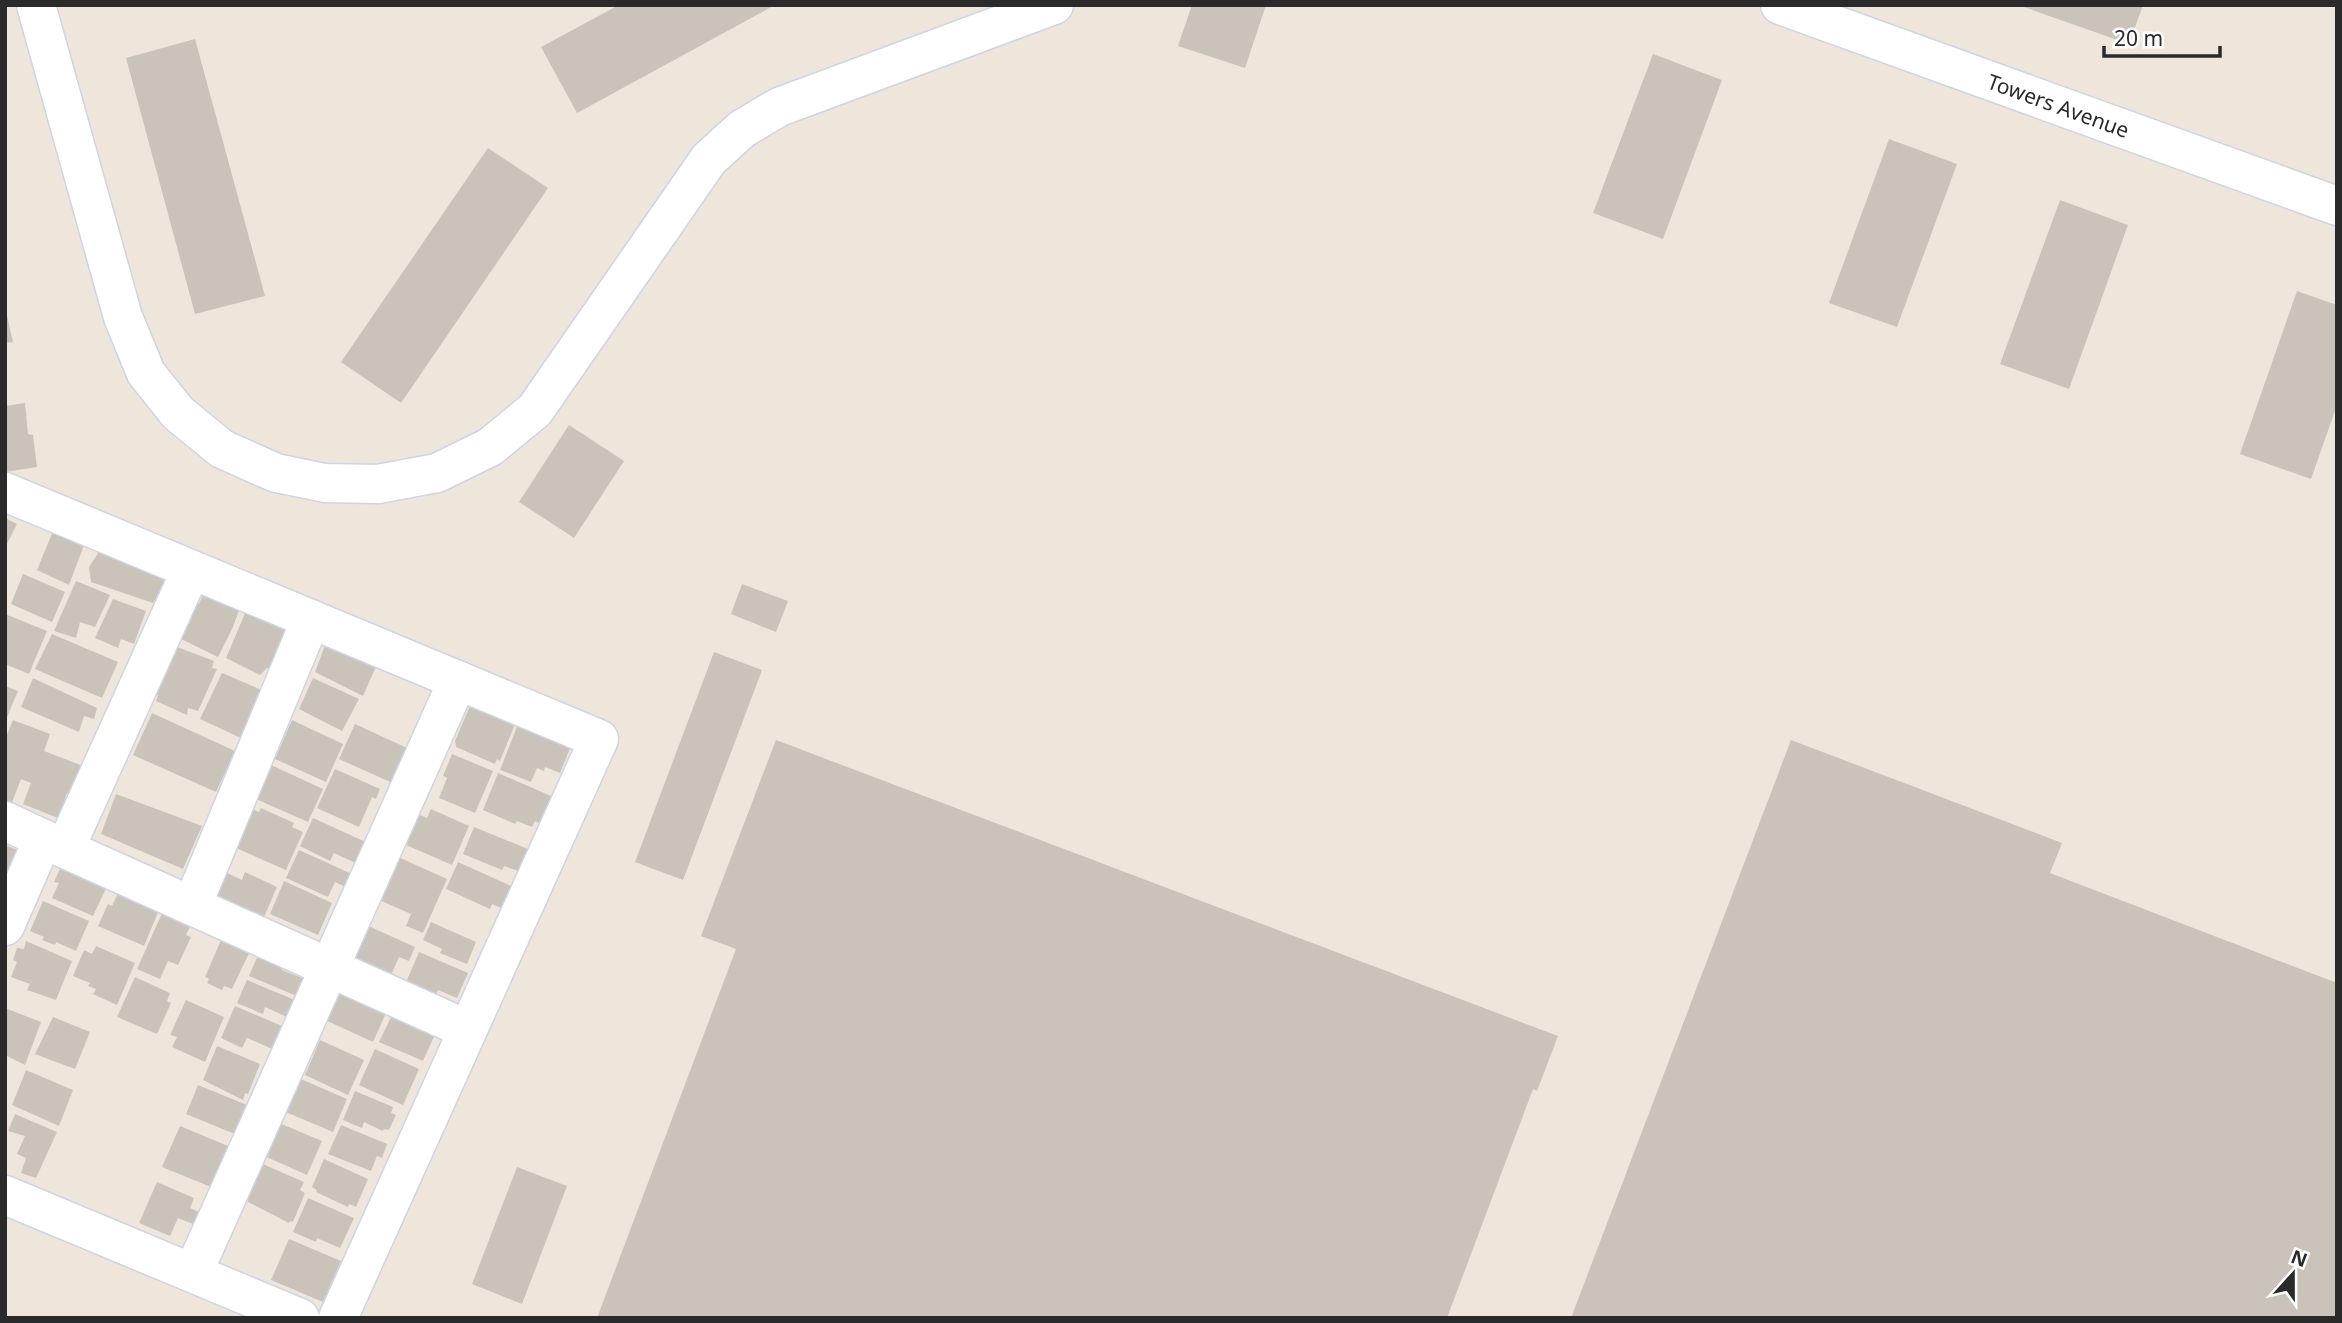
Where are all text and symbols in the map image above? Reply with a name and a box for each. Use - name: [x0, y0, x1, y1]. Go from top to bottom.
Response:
- scale bar: [2104, 14, 2220, 58]
- text: 20 m: [2114, 24, 2163, 52]
- street label: Towers Avenue: [1984, 67, 2133, 144]
- north arrow: [2258, 1239, 2328, 1309]
- text: N: [2287, 1243, 2311, 1273]

